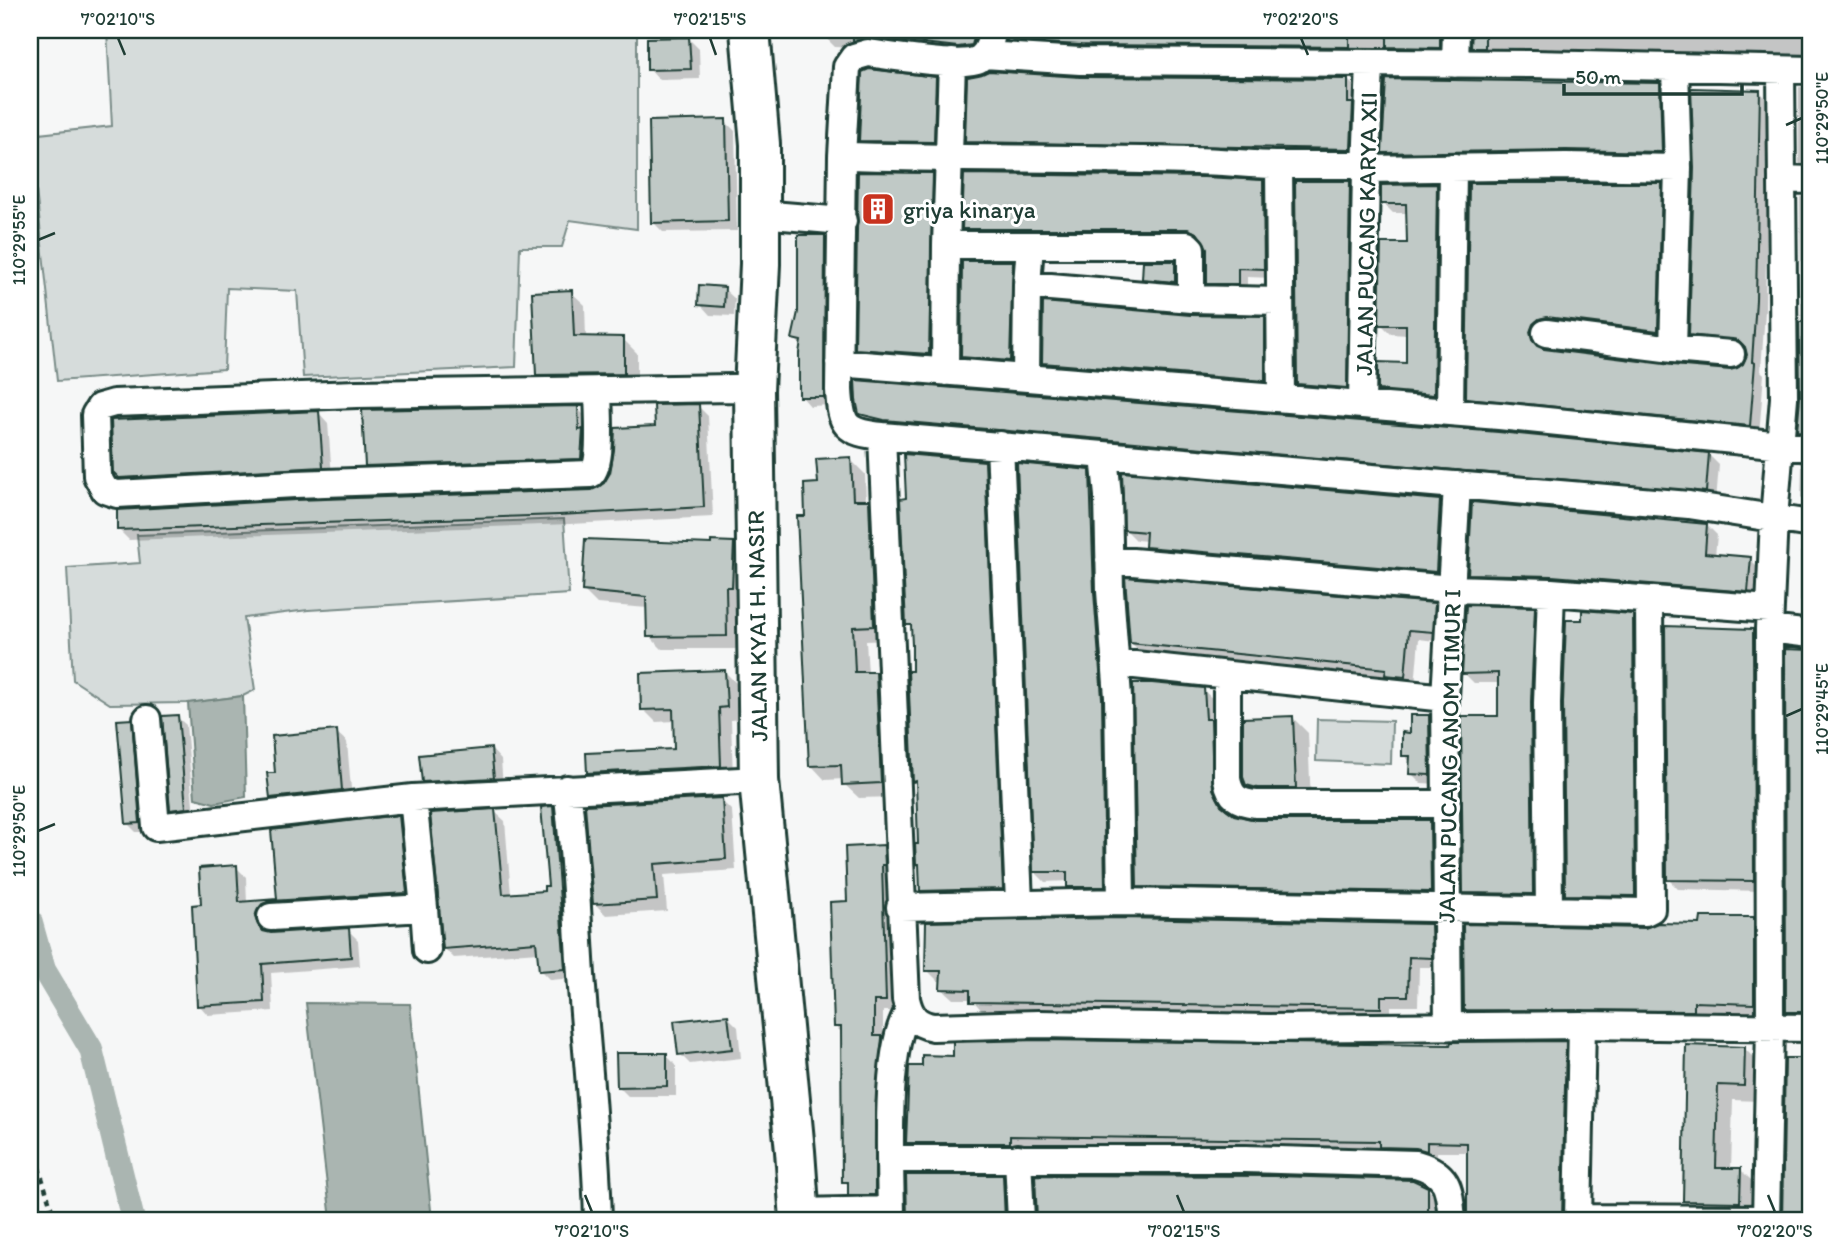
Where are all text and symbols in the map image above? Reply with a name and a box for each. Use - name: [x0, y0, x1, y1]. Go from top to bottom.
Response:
- text: 7°02'10"S: [81, 8, 155, 30]
- text: 7°02'15"S: [674, 8, 746, 30]
- text: 7°02'20"S: [1263, 8, 1339, 30]
- scale bar: [1564, 52, 1743, 96]
- text: 50 m: [1575, 64, 1622, 89]
- text: 110°29'50"E: [1811, 72, 1833, 164]
- street label: JALAN PUCANG KARYA XII: [1349, 92, 1383, 376]
- building icon: griya kinarya: [859, 190, 897, 228]
- text: 110°29'55"E: [8, 195, 30, 285]
- place label: griya kinarya: [903, 195, 1036, 224]
- street label: JALAN KYAI H. NASIR: [740, 510, 774, 742]
- street label: JALAN PUCANG ANOM TIMUR I: [1432, 589, 1466, 923]
- text: 110°29'45"E: [1811, 663, 1833, 755]
- text: 110°29'50"E: [8, 785, 30, 877]
- text: 7°02'10"S: [555, 1220, 629, 1242]
- text: 7°02'15"S: [1148, 1220, 1220, 1242]
- text: 7°02'20"S: [1737, 1220, 1813, 1242]

